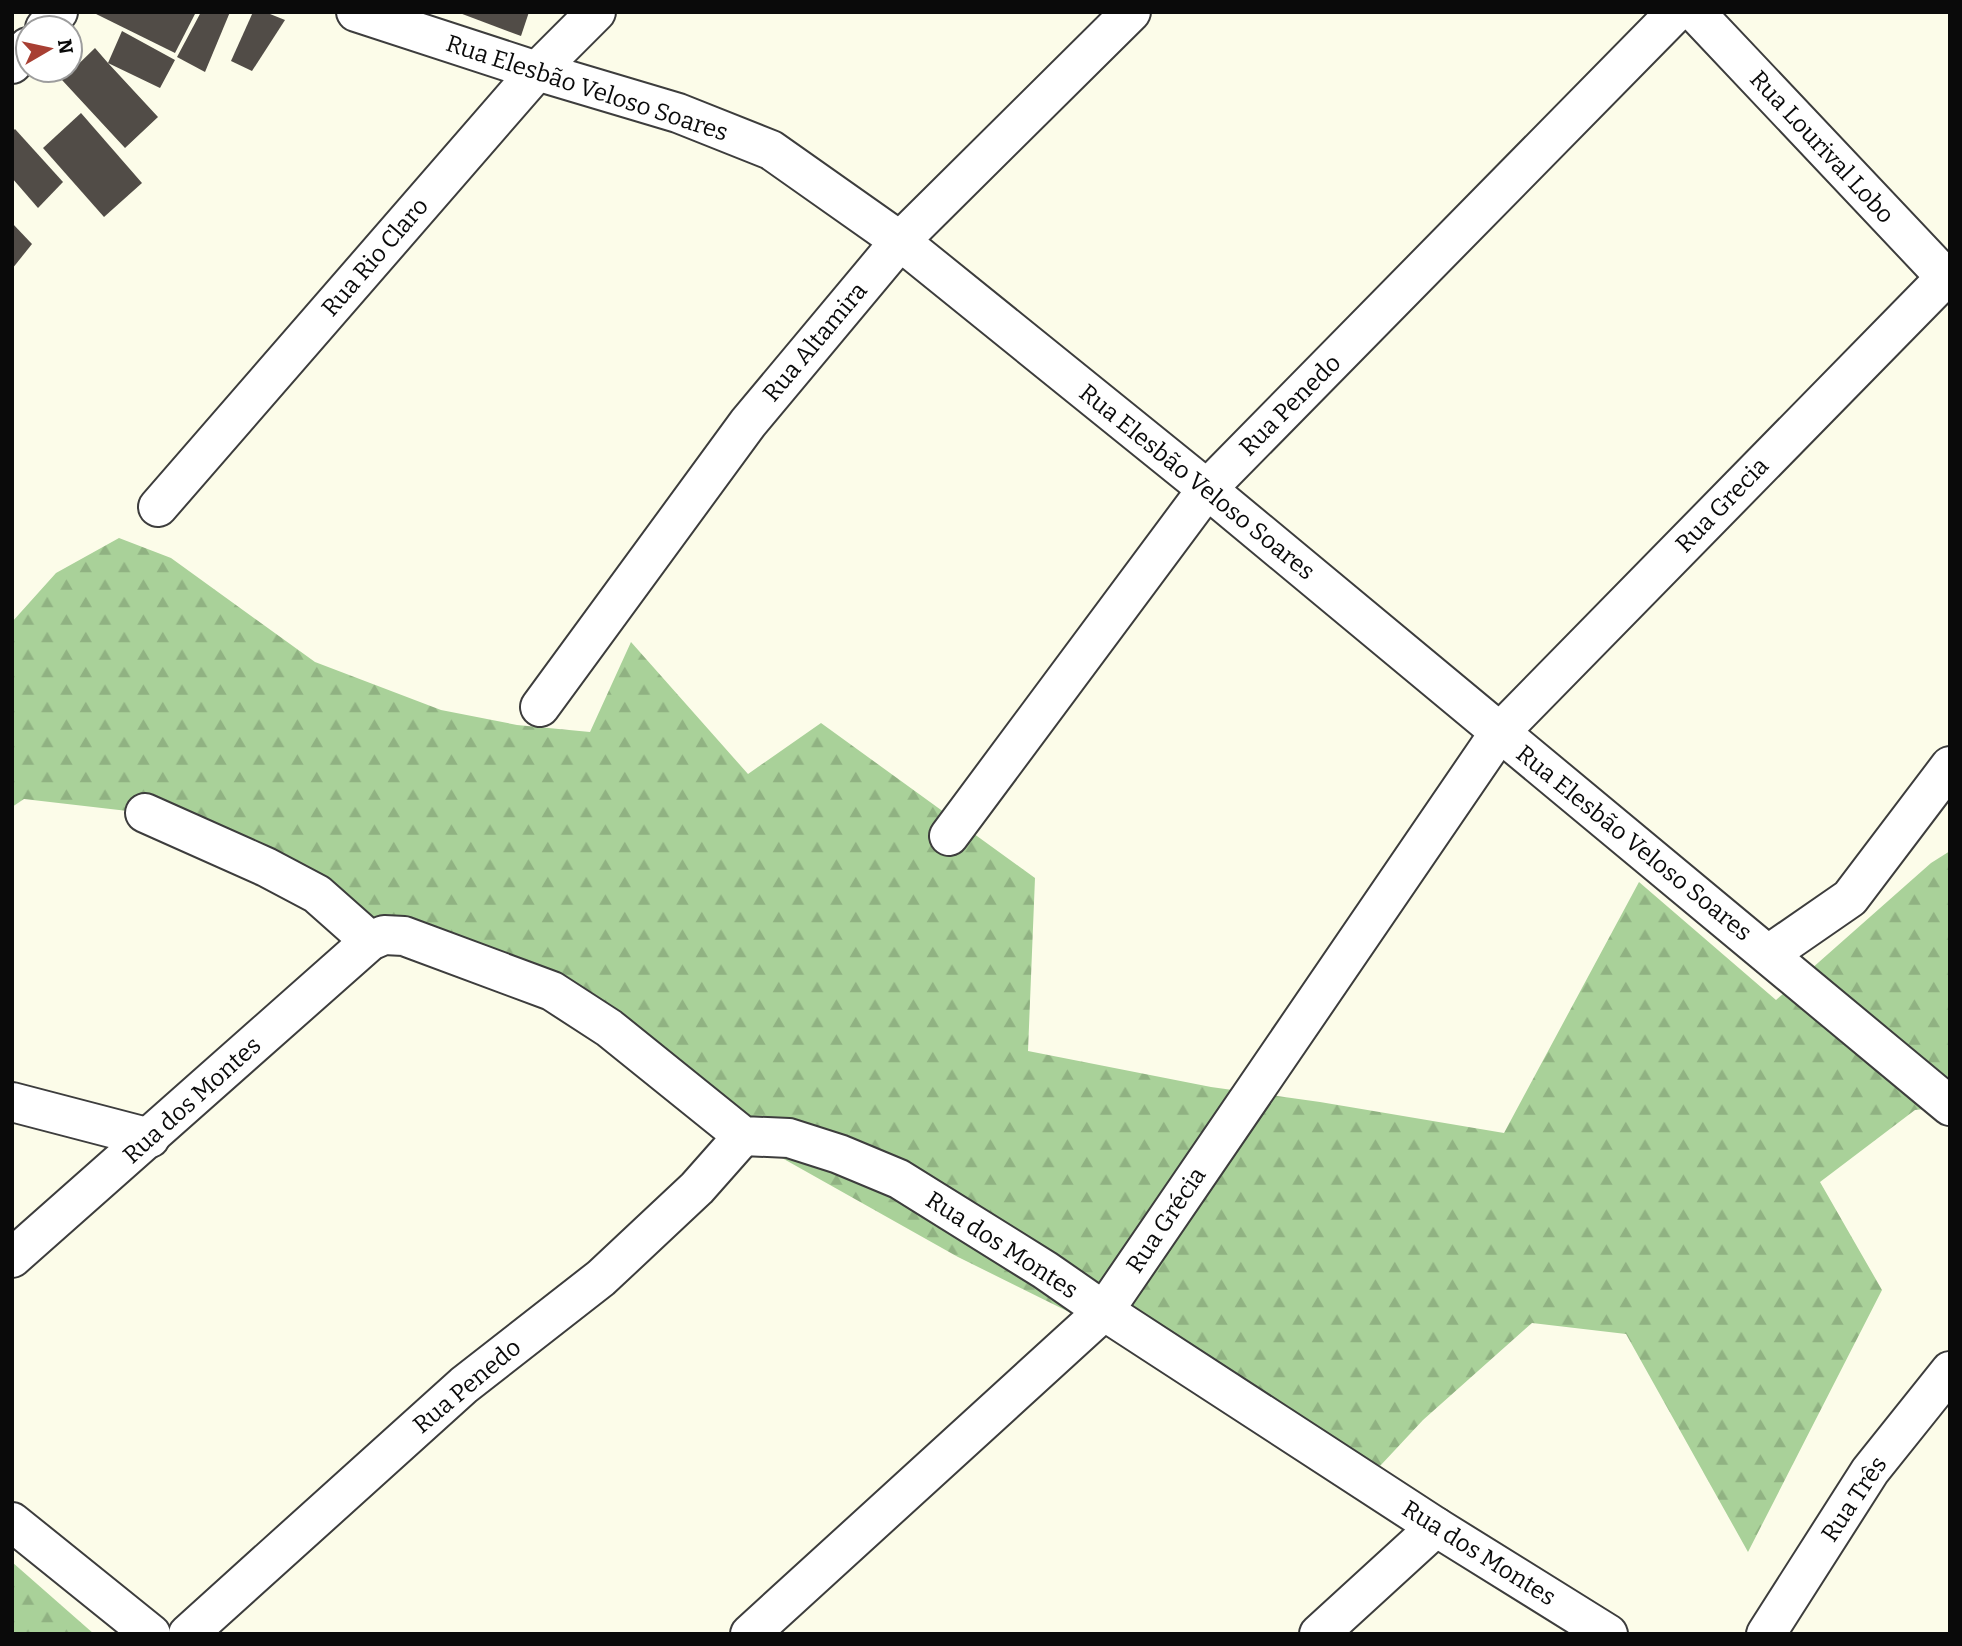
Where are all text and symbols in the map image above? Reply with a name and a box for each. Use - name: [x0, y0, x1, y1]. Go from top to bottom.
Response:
- north arrow: [14, 14, 84, 84]
- street label: Rua Elesbão Veloso Soares: [443, 29, 731, 147]
- text: N: [53, 37, 78, 56]
- street label: Rua Lourival Lobo: [1744, 65, 1900, 229]
- street label: Rua Rio Claro: [316, 192, 434, 322]
- street label: Rua Altamira: [757, 277, 873, 407]
- street label: Rua Penedo: [1234, 349, 1346, 461]
- street label: Rua Elesbão Veloso Soares: [1074, 378, 1320, 586]
- street label: Rua Grecia: [1670, 452, 1774, 558]
- street label: Rua Elesbão Veloso Soares: [1511, 739, 1757, 947]
- street label: Rua dos Montes: [117, 1031, 267, 1169]
- street label: Rua Grécia: [1121, 1162, 1211, 1278]
- street label: Rua dos Montes: [921, 1185, 1083, 1305]
- street label: Rua Penedo: [408, 1333, 526, 1439]
- street label: Rua Três: [1815, 1451, 1893, 1547]
- street label: Rua dos Montes: [1397, 1495, 1561, 1611]

